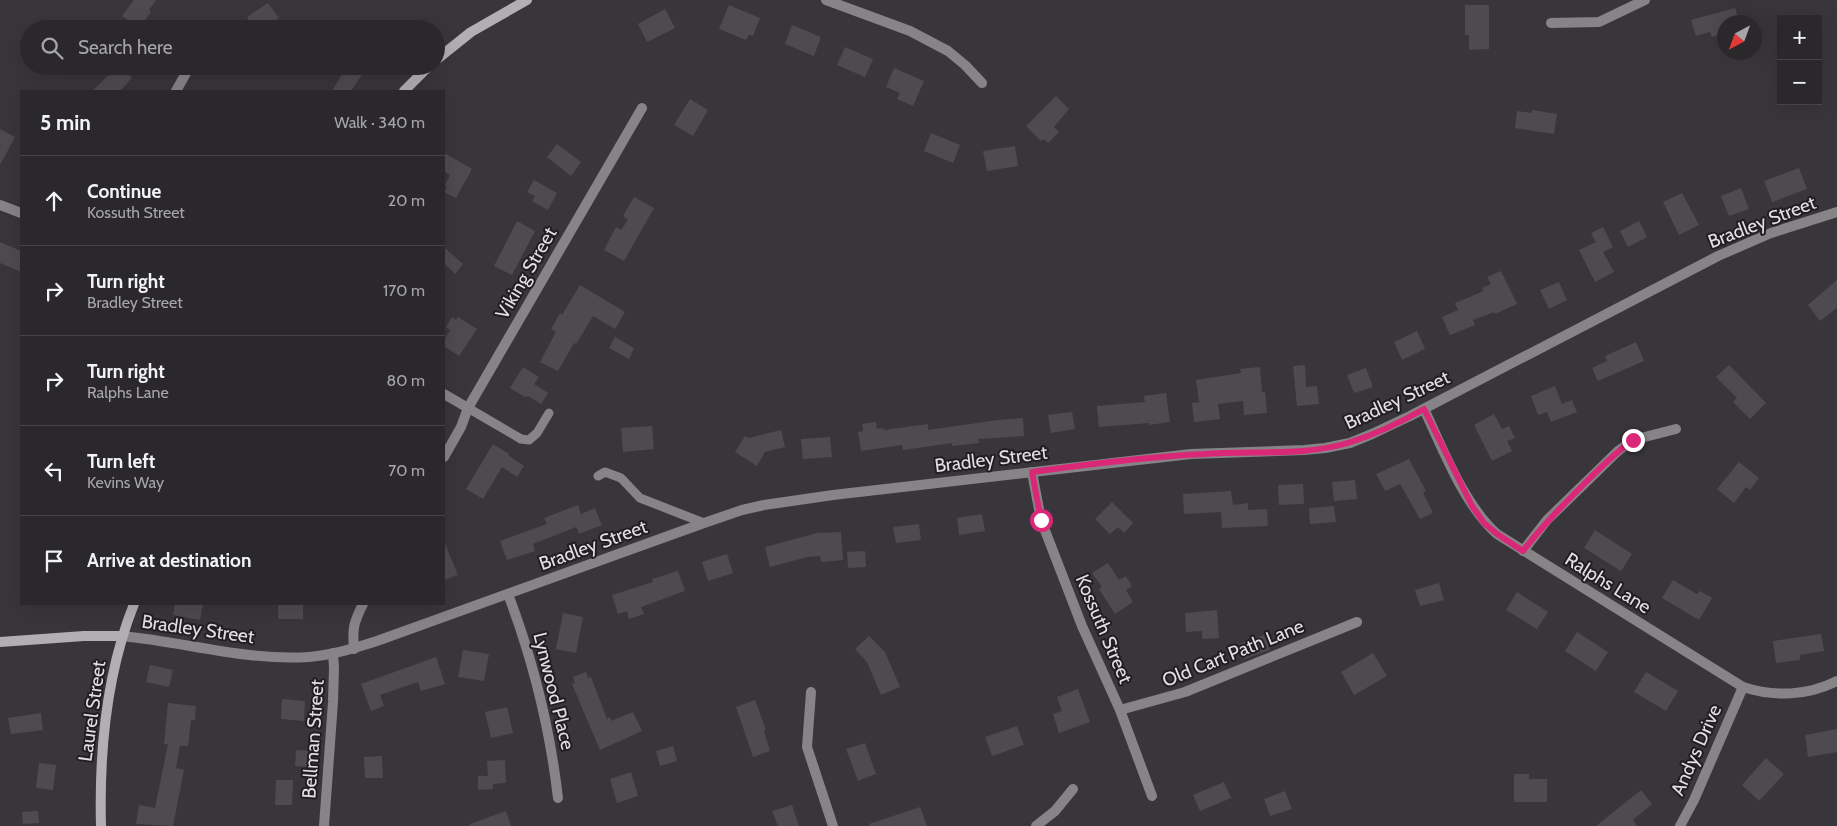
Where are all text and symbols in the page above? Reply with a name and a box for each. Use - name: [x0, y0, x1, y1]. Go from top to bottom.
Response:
- north arrow: [1717, 15, 1762, 60]
- map controls: [1777, 15, 1822, 105]
- button: +: [1777, 15, 1822, 60]
- search box: [20, 20, 445, 75]
- icon: search: [38, 34, 66, 62]
- text: Search here: [78, 36, 172, 59]
- button: −: [1777, 60, 1822, 105]
- text: 5 min: [40, 110, 91, 135]
- text: Walk · 340 m: [334, 113, 425, 132]
- text: Continue: [87, 180, 161, 203]
- icon: ahead: [40, 187, 68, 215]
- text: 20 m: [388, 191, 425, 210]
- street label: Bradley Street: [1705, 191, 1820, 253]
- text: Kossuth Street: [87, 203, 185, 222]
- street label: Viking Street: [490, 222, 562, 323]
- text: Turn right: [87, 270, 165, 293]
- icon: right: [40, 277, 68, 305]
- text: 170 m: [383, 281, 425, 300]
- text: Bradley Street: [87, 293, 183, 312]
- text: Turn right: [87, 360, 165, 383]
- street label: Bradley Street: [1341, 365, 1454, 434]
- icon: right: [40, 367, 68, 395]
- text: 80 m: [387, 371, 425, 390]
- text: Ralphs Lane: [87, 383, 169, 402]
- route end: [1622, 429, 1645, 452]
- street label: Bradley Street: [933, 441, 1049, 477]
- text: Turn left: [87, 450, 155, 473]
- icon: left: [40, 457, 68, 485]
- text: 70 m: [388, 461, 425, 480]
- text: Kevins Way: [87, 473, 164, 492]
- route start: [1030, 509, 1053, 532]
- street label: Bradley Street: [536, 515, 651, 575]
- icon: arrive: [40, 547, 68, 575]
- street label: Ralphs Lane: [1561, 548, 1655, 619]
- text: Arrive at destination: [87, 549, 251, 572]
- street label: Kossuth Street: [1071, 571, 1137, 687]
- street label: Bradley Street: [140, 610, 256, 648]
- street label: Old Cart Path Lane: [1159, 614, 1307, 692]
- street label: Lynwood Place: [528, 630, 580, 752]
- street label: Laurel Street: [74, 658, 111, 763]
- street label: Bellman Street: [297, 678, 329, 799]
- street label: Andys Drive: [1666, 701, 1726, 799]

